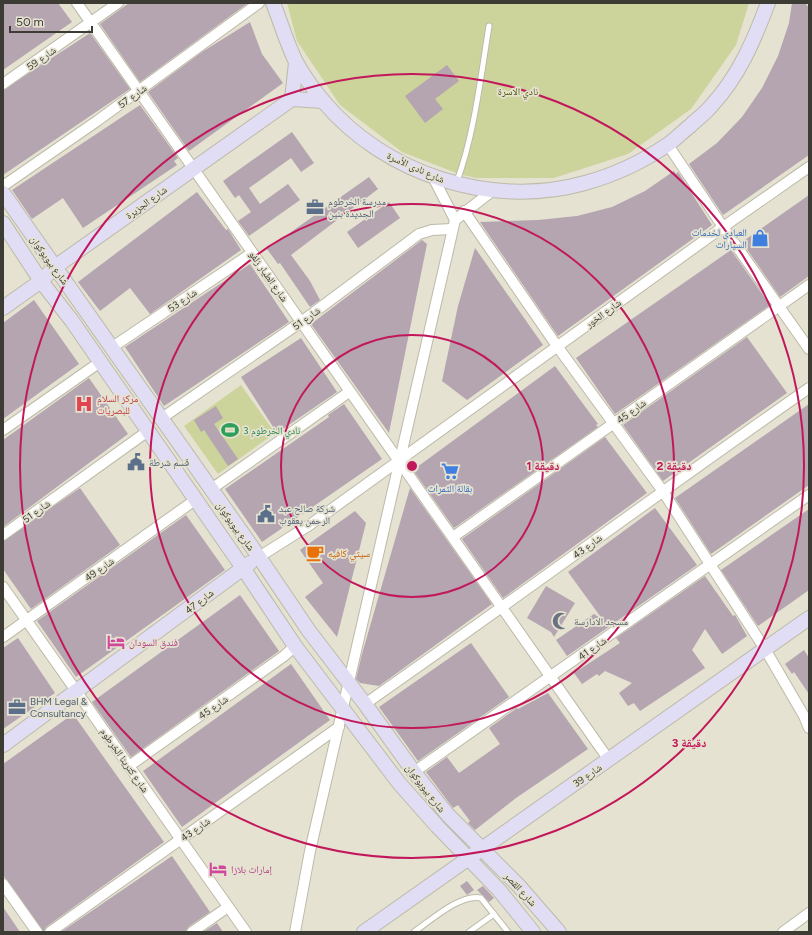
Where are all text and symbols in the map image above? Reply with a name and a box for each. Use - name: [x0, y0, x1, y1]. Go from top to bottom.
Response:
- scale bar: [10, 8, 92, 34]
- text: 50 m: [16, 15, 44, 29]
- street label: شارع 59: [24, 43, 59, 73]
- street label: شارع 57: [115, 81, 150, 111]
- park label: نادي الاسرة: [498, 85, 538, 100]
- street label: شارع نادى الأسرة: [385, 149, 447, 186]
- street label: شارع الجزيرة: [123, 183, 170, 222]
- place label: مدرسة الخرطوم الجديدة بنين: [328, 195, 387, 220]
- office icon: مدرسة الخرطوم الجديدة بنين: [305, 197, 325, 217]
- place label: العبادي لخدمات السيارات: [692, 226, 747, 251]
- shop icon: العبادي لخدمات السيارات: [750, 228, 770, 248]
- street label: شارع بيويوكوان: [27, 233, 72, 288]
- street label: شارع الطيار زلفو: [246, 248, 291, 305]
- street label: شارع 53: [165, 286, 200, 315]
- street label: شارع الخور: [582, 296, 624, 331]
- street label: شارع 51: [290, 304, 323, 333]
- place label: مركز السلام للبصريات: [97, 392, 139, 417]
- hospital icon: مركز السلام للبصريات: [74, 394, 94, 414]
- street label: شارع 45: [614, 396, 649, 426]
- sports icon: نادي الخرطوم 3: [220, 420, 240, 440]
- place label: نادي الخرطوم 3: [243, 424, 301, 439]
- public building icon: قسم شرطة: [126, 452, 146, 472]
- place label: قسم شرطة: [149, 456, 189, 470]
- centre of rings: [405, 459, 419, 473]
- text: 1 دقيقة: [526, 459, 560, 473]
- text: 2 دقيقة: [656, 459, 692, 473]
- supermarket icon: بقالة الثمرات: [440, 461, 460, 481]
- place label: بقالة الثمرات: [428, 482, 473, 495]
- street label: شارع 51: [20, 497, 53, 526]
- street label: شارع بيويوكوان: [213, 499, 258, 554]
- place label: شركة صالح عبد الرحمن يعقوب: [279, 502, 336, 527]
- public building icon: شركة صالح عبد الرحمن يعقوب: [256, 504, 276, 524]
- street label: شارع 43: [570, 531, 605, 561]
- cafe icon: سيتي كافيه: [305, 543, 325, 563]
- place label: سيتي كافيه: [328, 547, 371, 562]
- street label: شارع 49: [82, 554, 117, 584]
- street label: شارع 47: [182, 586, 217, 617]
- mosque icon: مسجد الادارسة: [551, 611, 571, 631]
- place label: مسجد الادارسة: [574, 615, 629, 628]
- hotel icon: فندق السودان: [106, 632, 126, 652]
- street label: شارع 41: [576, 634, 609, 663]
- place label: فندق السودان: [129, 636, 178, 649]
- street label: شارع 45: [196, 692, 231, 722]
- place label: BHM Legal & Consultancy: [30, 695, 88, 720]
- office icon: BHM Legal & Consultancy: [7, 697, 27, 717]
- street label: شارع كترينا الخرطوم: [97, 725, 152, 796]
- text: 3 دقيقة: [672, 736, 706, 750]
- street label: شارع 39: [570, 760, 605, 790]
- street label: شارع بيويوكوان: [403, 762, 449, 815]
- street label: شارع 43: [178, 814, 213, 844]
- hotel icon: إمارات بلازا: [208, 859, 228, 879]
- place label: إمارات بلازا: [231, 863, 272, 876]
- street label: شارع القصر: [501, 869, 540, 909]

